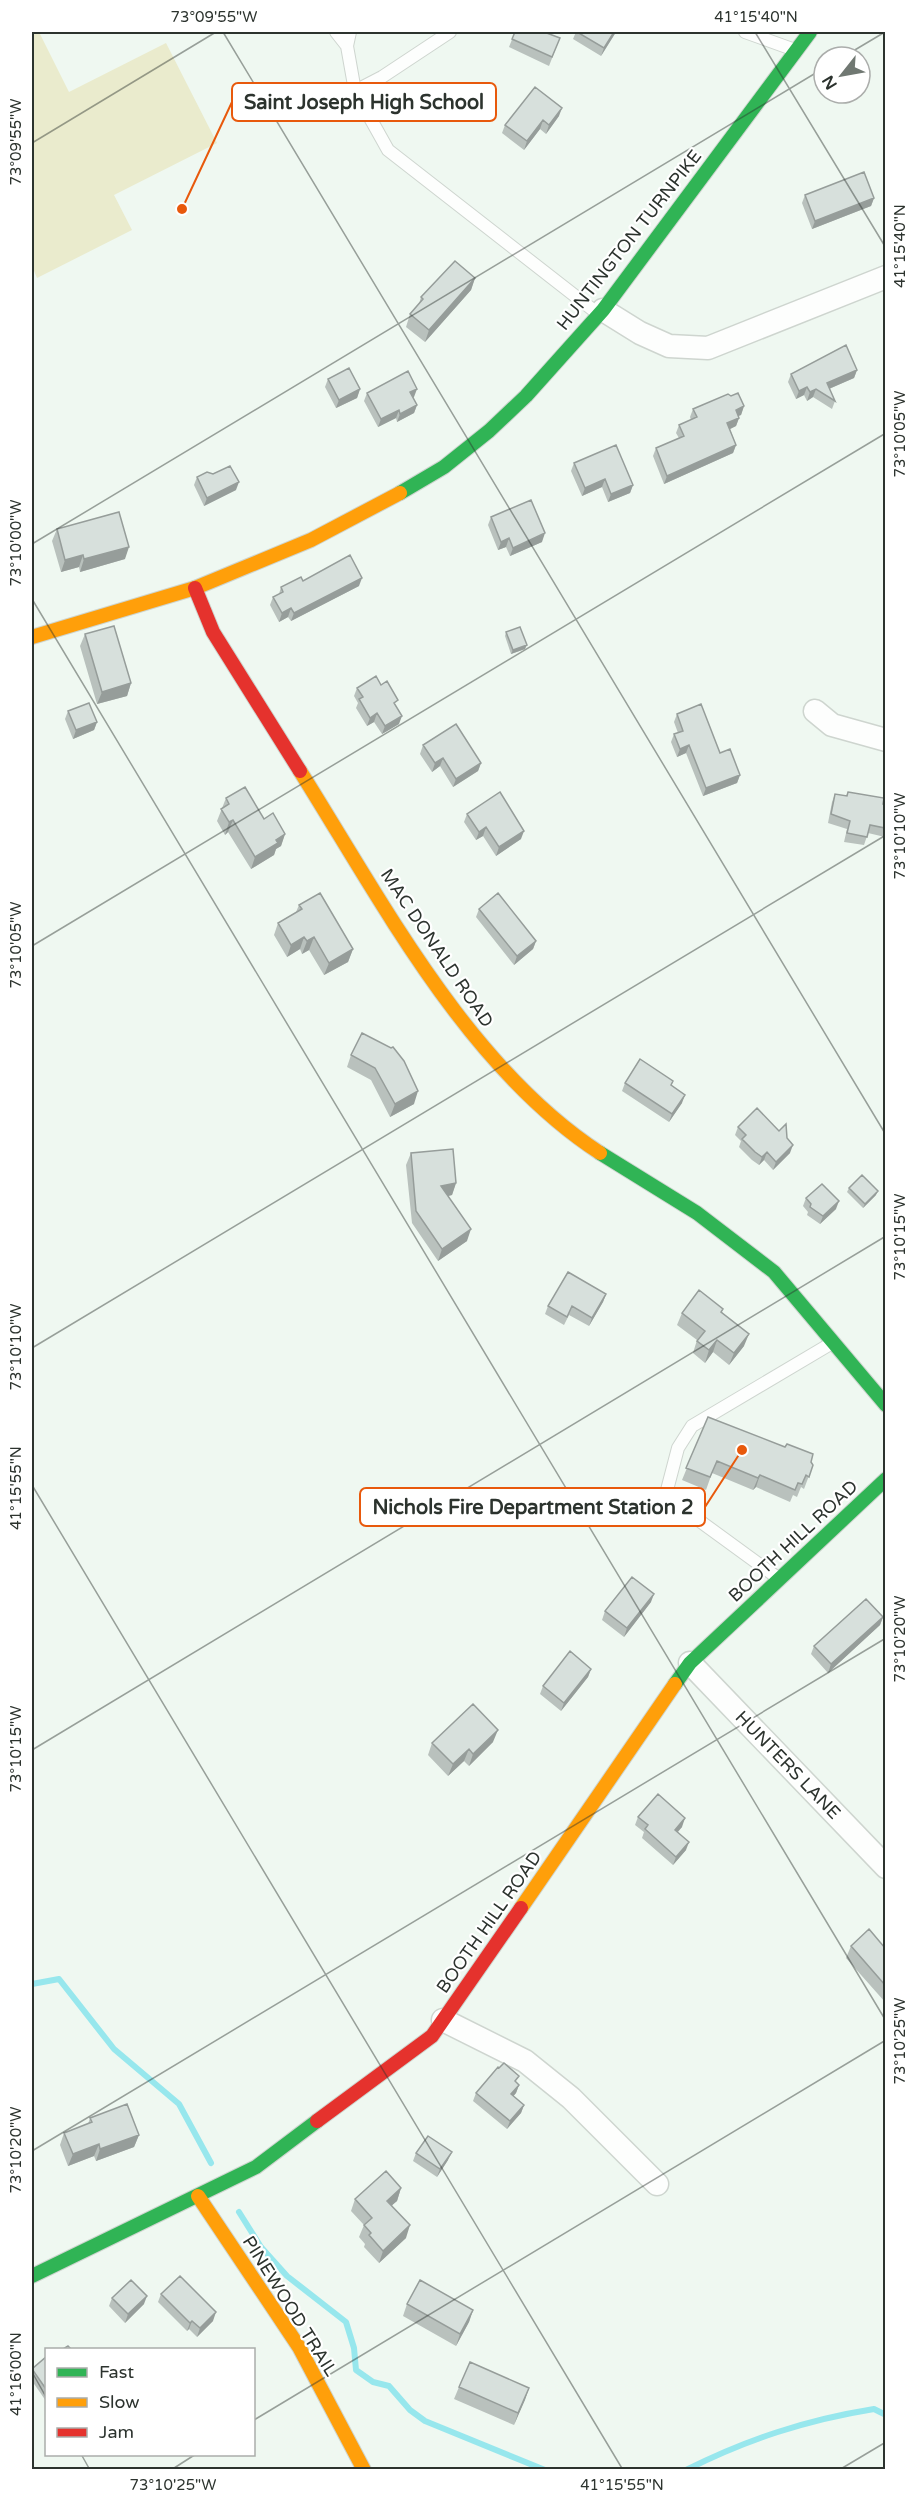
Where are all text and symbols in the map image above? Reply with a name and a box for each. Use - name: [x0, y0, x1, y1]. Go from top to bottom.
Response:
- text: 73°09'55"W: [171, 8, 257, 26]
- text: 41°15'40"N: [714, 8, 798, 26]
- north arrow: [812, 45, 872, 105]
- text: N: [818, 72, 842, 93]
- callout: Saint Joseph High School: [232, 83, 496, 121]
- text: Saint Joseph High School: [244, 91, 484, 115]
- text: 73°09'55"W: [7, 99, 25, 185]
- street label: HUNTINGTON TURNPIKE: [552, 145, 706, 335]
- text: 41°15'40"N: [891, 204, 909, 288]
- text: 73°10'05"W: [891, 391, 909, 477]
- text: 73°10'00"W: [7, 500, 25, 586]
- text: 73°10'10"W: [891, 793, 909, 879]
- street label: MAC DONALD ROAD: [376, 865, 498, 1031]
- text: 73°10'05"W: [7, 902, 25, 988]
- text: 73°10'15"W: [891, 1194, 909, 1280]
- text: 73°10'10"W: [7, 1304, 25, 1390]
- text: 41°15'55"N: [7, 1446, 25, 1530]
- street label: BOOTH HILL ROAD: [724, 1475, 862, 1607]
- callout: Nichols Fire Department Station 2: [360, 1488, 705, 1526]
- text: Nichols Fire Department Station 2: [372, 1496, 694, 1520]
- text: 73°10'20"W: [891, 1596, 909, 1682]
- text: 73°10'15"W: [7, 1706, 25, 1792]
- street label: HUNTERS LANE: [731, 1706, 845, 1824]
- street label: BOOTH HILL ROAD: [432, 1847, 546, 1997]
- text: 73°10'25"W: [891, 1998, 909, 2084]
- text: 73°10'20"W: [7, 2107, 25, 2193]
- street label: PINEWOOD TRAIL: [238, 2232, 342, 2381]
- text: 41°16'00"N: [7, 2332, 25, 2416]
- legend: [45, 2348, 255, 2456]
- text: Fast: [99, 2361, 134, 2383]
- text: Slow: [99, 2391, 140, 2413]
- text: Jam: [99, 2421, 134, 2443]
- text: 73°10'25"W: [130, 2476, 216, 2494]
- text: 41°15'55"N: [580, 2476, 664, 2494]

